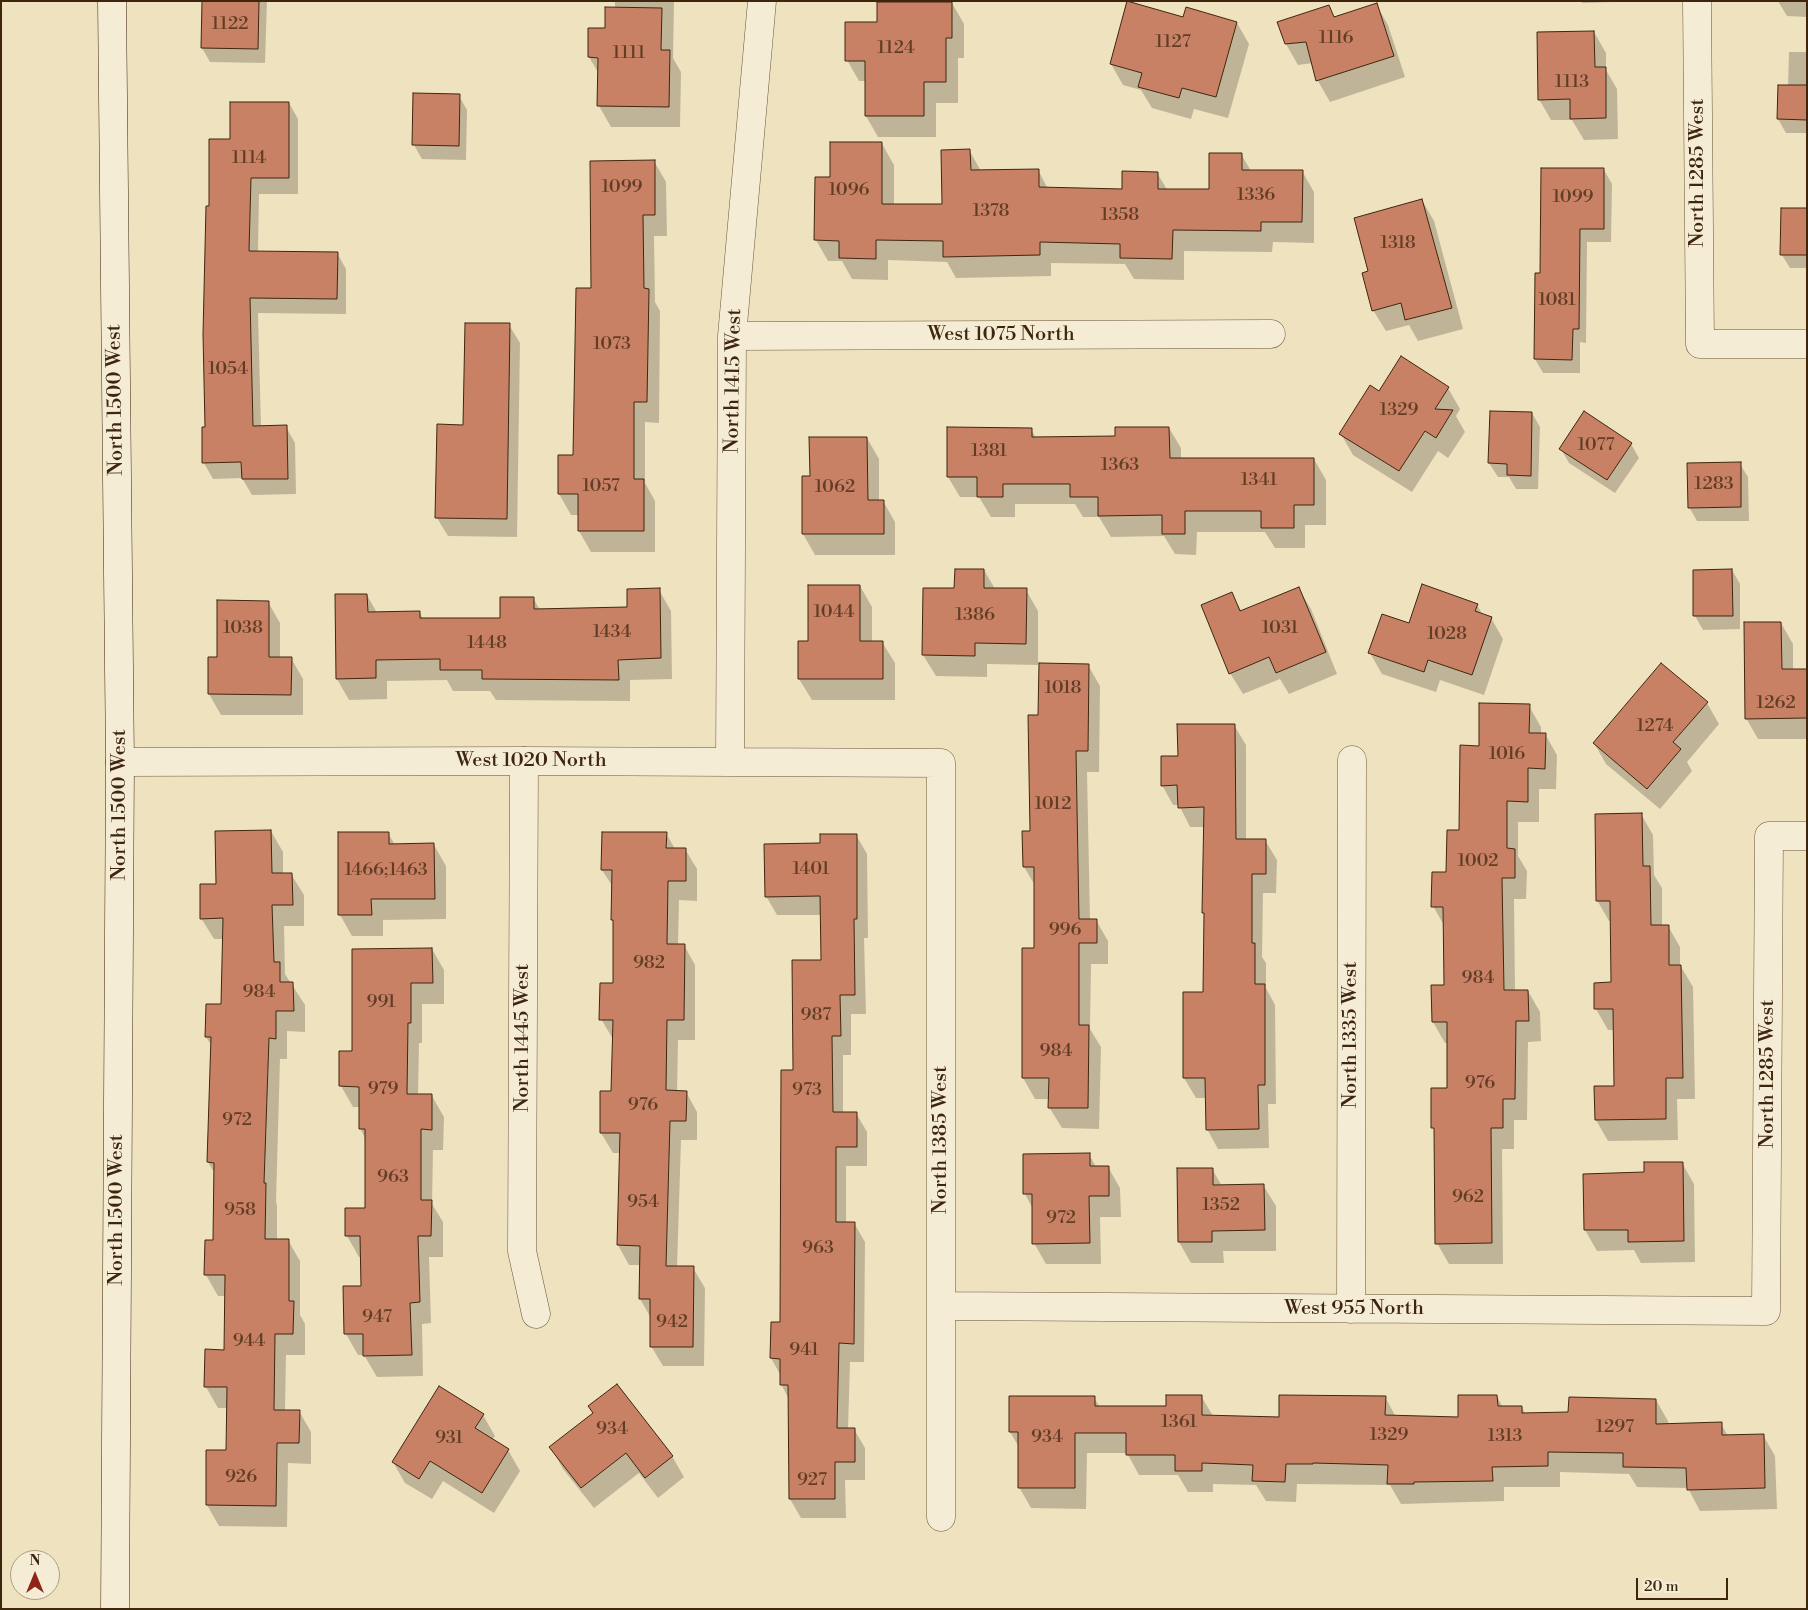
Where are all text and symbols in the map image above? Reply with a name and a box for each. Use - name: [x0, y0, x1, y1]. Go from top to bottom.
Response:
- house number: 1122: [212, 14, 248, 36]
- house number: 1116: [1319, 28, 1353, 50]
- house number: 1127: [1155, 32, 1191, 54]
- house number: 1124: [877, 38, 915, 60]
- house number: 1111: [613, 43, 645, 65]
- house number: 1113: [1555, 72, 1589, 94]
- street label: North 1285 West: [1686, 98, 1710, 248]
- house number: 1114: [232, 148, 266, 170]
- house number: 1099: [602, 177, 642, 199]
- house number: 1096: [829, 180, 869, 202]
- house number: 1336: [1237, 185, 1275, 207]
- house number: 1099: [1553, 187, 1593, 209]
- house number: 1378: [972, 201, 1010, 223]
- house number: 1358: [1101, 205, 1139, 227]
- house number: 1318: [1380, 233, 1416, 255]
- house number: 1081: [1538, 290, 1576, 312]
- street label: North 1415 West: [721, 308, 747, 454]
- street label: West 1075 North: [927, 323, 1075, 347]
- street label: North 1500 West: [103, 324, 129, 476]
- house number: 1073: [593, 334, 631, 356]
- house number: 1054: [208, 359, 248, 381]
- house number: 1329: [1380, 400, 1418, 422]
- house number: 1077: [1577, 435, 1615, 457]
- house number: 1381: [971, 441, 1007, 463]
- house number: 1363: [1101, 455, 1139, 477]
- house number: 1341: [1241, 470, 1277, 492]
- house number: 1283: [1694, 474, 1734, 496]
- house number: 1057: [582, 476, 620, 498]
- house number: 1062: [815, 477, 855, 499]
- house number: 1044: [814, 602, 854, 624]
- house number: 1386: [955, 605, 995, 627]
- house number: 1038: [223, 618, 263, 640]
- house number: 1031: [1262, 618, 1298, 640]
- house number: 1434: [593, 622, 631, 644]
- house number: 1028: [1427, 624, 1467, 646]
- house number: 1448: [467, 633, 507, 655]
- house number: 1018: [1045, 678, 1081, 700]
- house number: 1262: [1756, 693, 1796, 715]
- house number: 1274: [1636, 716, 1674, 738]
- street label: North 1500 West: [108, 729, 132, 881]
- house number: 1016: [1489, 744, 1525, 766]
- street label: West 1020 North: [455, 749, 607, 773]
- house number: 1012: [1035, 794, 1071, 816]
- house number: 1002: [1457, 851, 1499, 873]
- house number: 1401: [793, 859, 829, 881]
- house number: 1466;1463: [344, 860, 428, 882]
- house number: 996: [1049, 920, 1081, 942]
- house number: 982: [633, 953, 665, 975]
- street label: North 1335 West: [1339, 961, 1363, 1109]
- street label: North 1445 West: [511, 964, 535, 1112]
- house number: 984: [1462, 968, 1494, 990]
- house number: 984: [243, 982, 275, 1004]
- house number: 991: [367, 992, 395, 1014]
- street label: North 1285 West: [1756, 999, 1780, 1149]
- house number: 987: [801, 1005, 831, 1027]
- house number: 984: [1040, 1041, 1072, 1063]
- street label: North 1385 West: [929, 1066, 953, 1214]
- house number: 976: [1465, 1073, 1495, 1095]
- house number: 979: [368, 1079, 398, 1101]
- house number: 973: [792, 1080, 822, 1102]
- house number: 976: [628, 1095, 658, 1117]
- house number: 972: [222, 1110, 252, 1132]
- street label: North 1500 West: [105, 1134, 129, 1286]
- house number: 963: [377, 1167, 409, 1189]
- house number: 962: [1452, 1187, 1484, 1209]
- house number: 954: [627, 1192, 659, 1214]
- house number: 1352: [1202, 1195, 1240, 1217]
- house number: 958: [224, 1200, 256, 1222]
- house number: 972: [1046, 1208, 1076, 1230]
- house number: 963: [802, 1238, 834, 1260]
- street label: West 955 North: [1284, 1297, 1424, 1321]
- house number: 947: [362, 1307, 392, 1329]
- house number: 942: [656, 1312, 688, 1334]
- house number: 944: [233, 1331, 265, 1353]
- house number: 941: [789, 1340, 819, 1362]
- house number: 1361: [1161, 1412, 1197, 1434]
- house number: 1297: [1596, 1417, 1634, 1439]
- house number: 934: [596, 1419, 628, 1441]
- house number: 1329: [1370, 1425, 1408, 1447]
- house number: 1313: [1488, 1426, 1522, 1448]
- house number: 934: [1031, 1427, 1063, 1449]
- house number: 931: [435, 1428, 463, 1450]
- house number: 926: [225, 1467, 257, 1489]
- house number: 927: [797, 1470, 827, 1492]
- north arrow: [10, 1550, 60, 1600]
- text: N: [29, 1552, 41, 1570]
- scale bar: [1638, 1568, 1730, 1600]
- text: 20 m: [1644, 1577, 1679, 1596]

